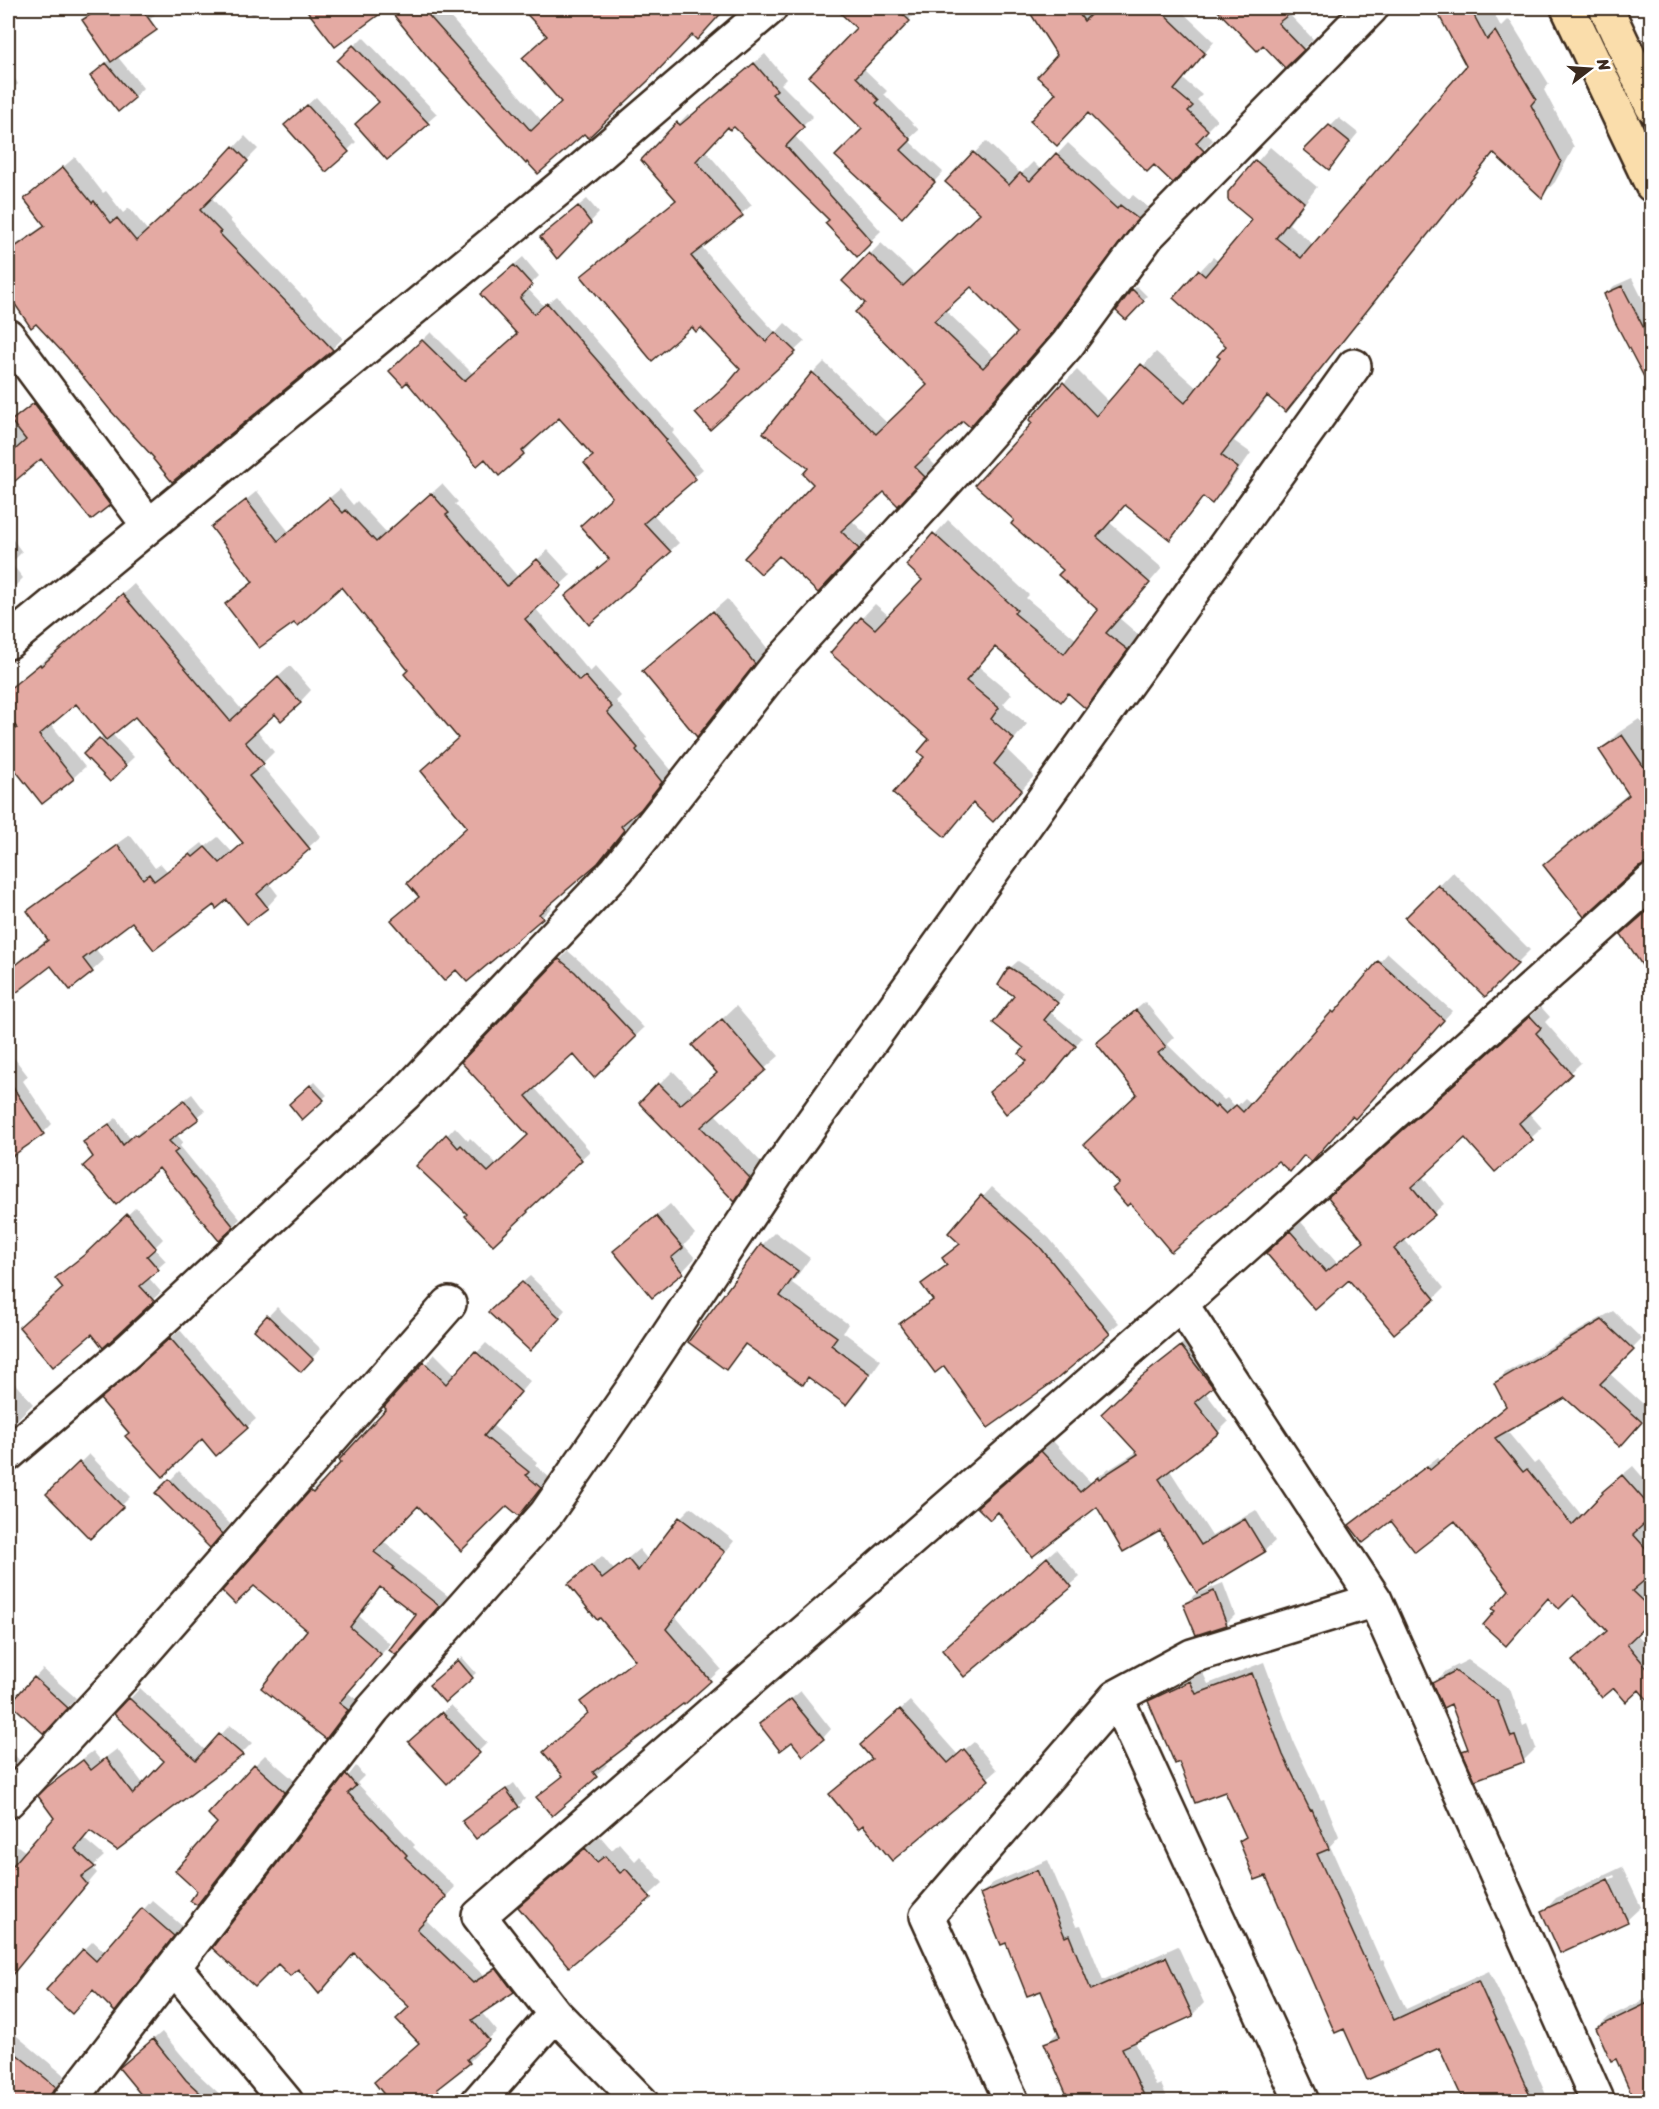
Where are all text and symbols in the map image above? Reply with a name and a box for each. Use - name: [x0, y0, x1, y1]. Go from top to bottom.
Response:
- north arrow: [1560, 39, 1620, 99]
- text: N: [1588, 54, 1620, 75]

